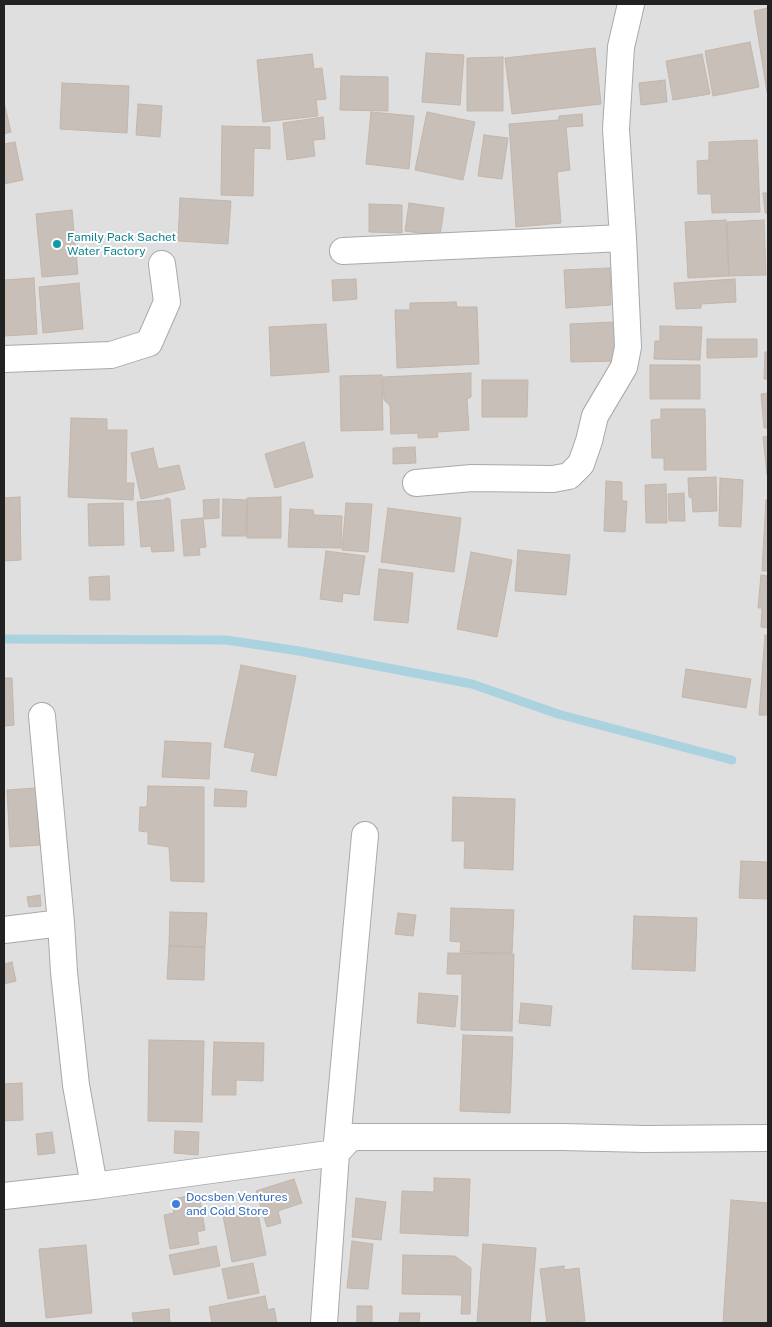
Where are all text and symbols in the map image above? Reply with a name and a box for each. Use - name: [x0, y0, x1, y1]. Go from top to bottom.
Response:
- place label: Family Pack Sachet Water Factory: [67, 230, 176, 258]
- marker: Family Pack Sachet Water Factory: [51, 238, 63, 250]
- place label: Docsben Ventures and Cold Store: [186, 1190, 288, 1218]
- marker: Docsben Ventures and Cold Store: [170, 1198, 182, 1210]

